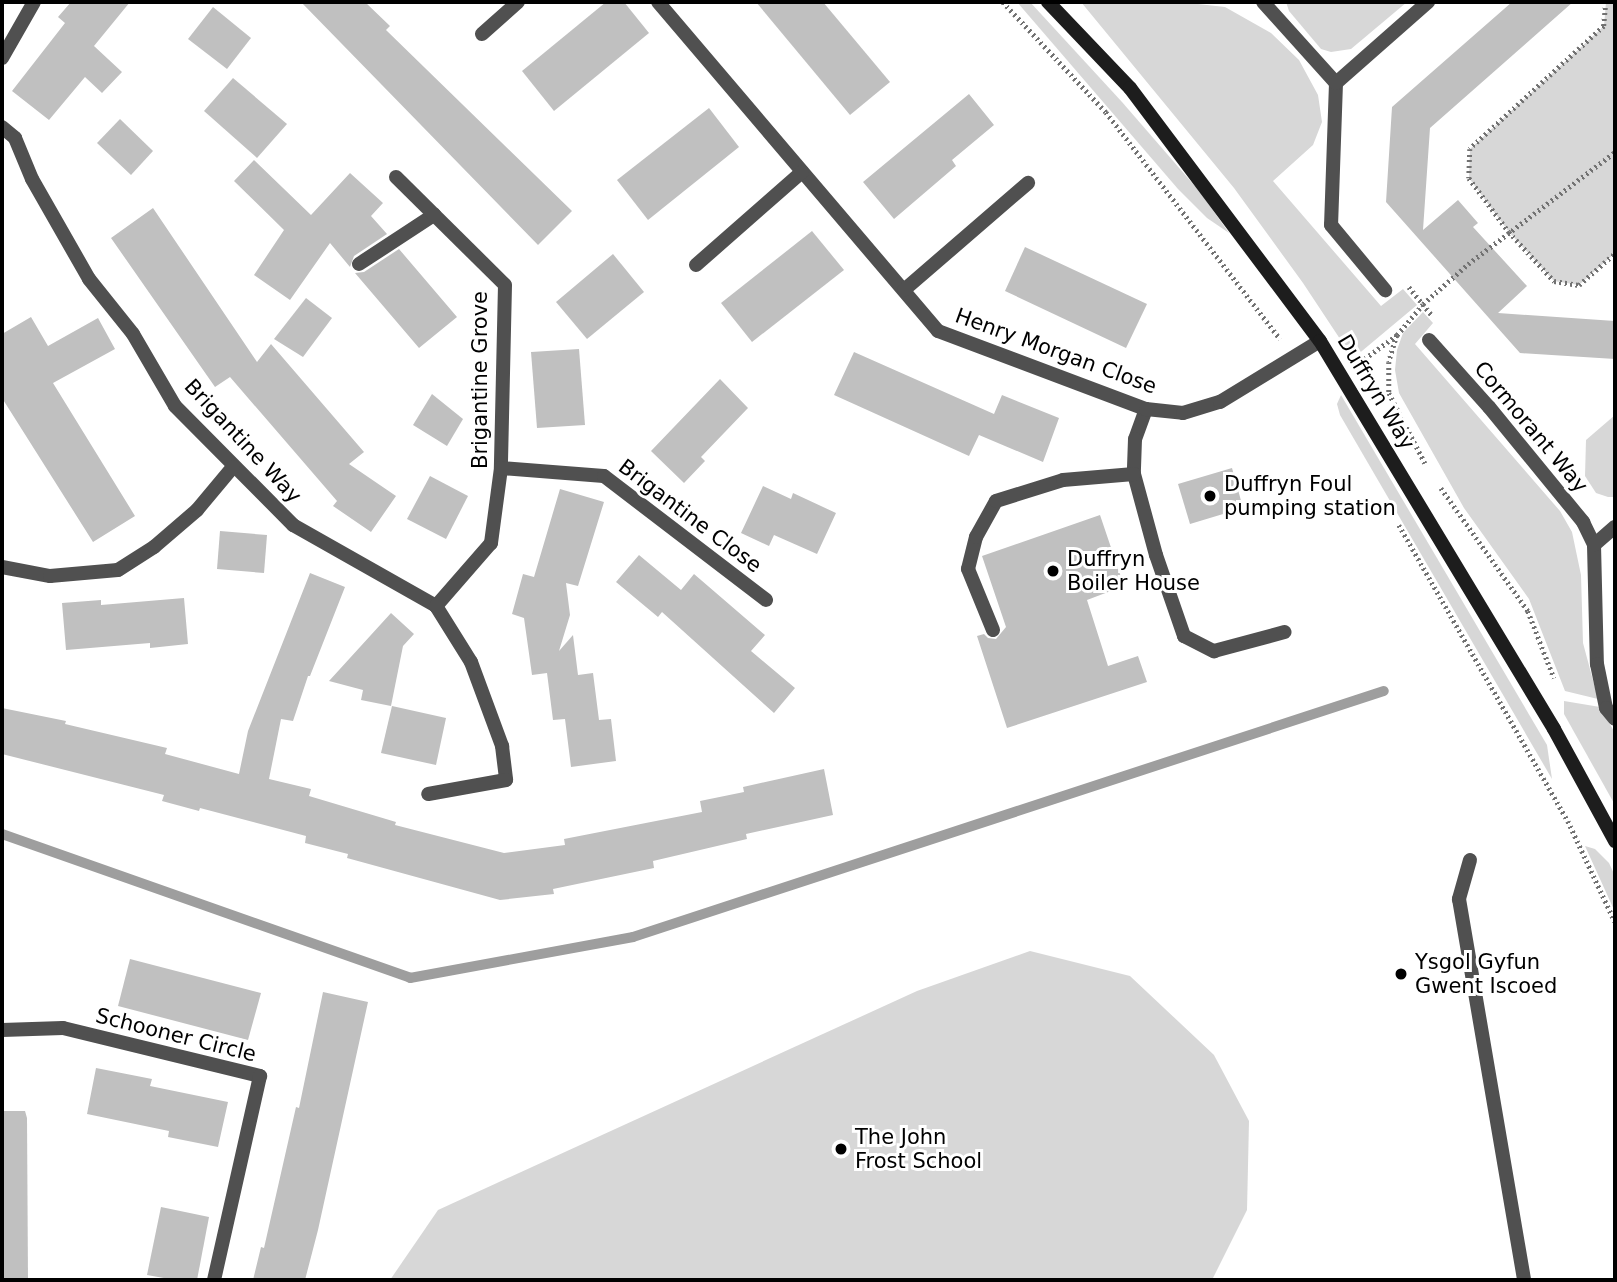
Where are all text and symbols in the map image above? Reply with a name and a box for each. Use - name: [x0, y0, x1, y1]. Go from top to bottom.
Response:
- street label: Brigantine Grove: [467, 291, 493, 469]
- street label: Henry Morgan Close: [952, 303, 1160, 399]
- street label: Duffryn Way: [1332, 330, 1420, 454]
- street label: Cormorant Way: [1469, 356, 1593, 498]
- street label: Brigantine Way: [179, 374, 307, 508]
- street label: Brigantine Close: [614, 454, 766, 578]
- place label: Duffryn Foul pumping station: [1224, 471, 1396, 521]
- marker: Duffryn Foul pumping station: [1202, 488, 1218, 504]
- place label: Duffryn Boiler House: [1067, 546, 1200, 596]
- marker: Duffryn Boiler House: [1045, 563, 1061, 579]
- place label: Ysgol Gyfun Gwent Iscoed: [1415, 949, 1557, 999]
- marker: Ysgol Gyfun Gwent Iscoed: [1393, 966, 1409, 982]
- street label: Schooner Circle: [93, 1003, 259, 1067]
- place label: The John Frost School: [855, 1124, 982, 1174]
- marker: The John Frost School: [833, 1141, 849, 1157]

